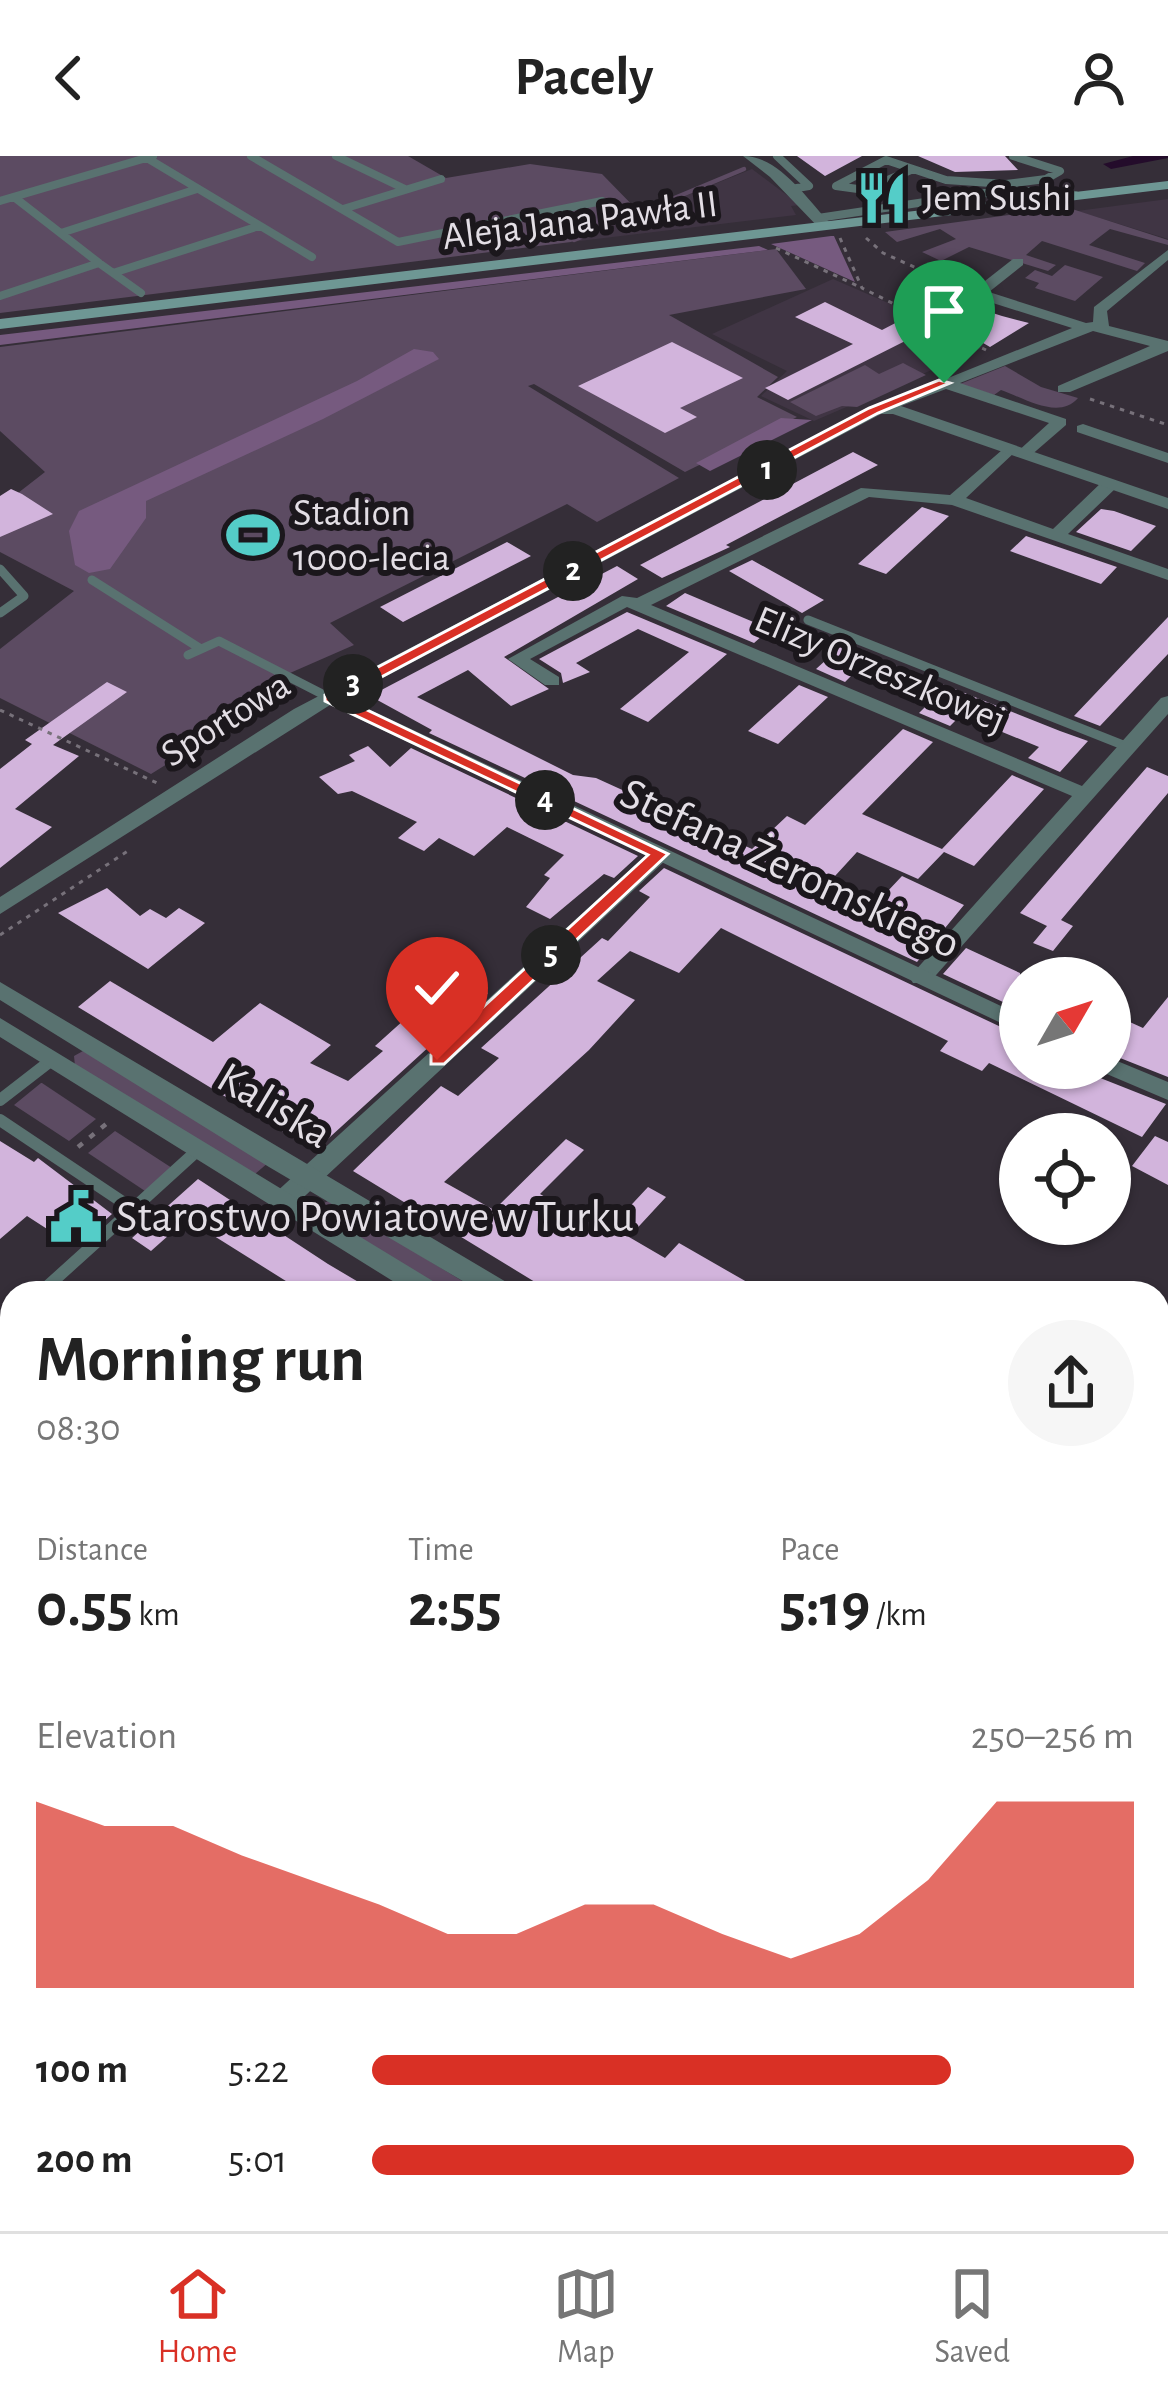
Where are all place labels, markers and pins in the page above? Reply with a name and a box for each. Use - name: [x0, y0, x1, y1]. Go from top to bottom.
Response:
- restaurant icon: Jem Sushi: [853, 169, 911, 227]
- place label: Jem Sushi: [922, 179, 1071, 218]
- pin: [893, 260, 995, 383]
- pin: 1: [737, 440, 797, 500]
- place label: Stadion 1000-lecia: [293, 494, 450, 578]
- sports icon: Stadion 1000-lecia: [224, 506, 282, 564]
- pin: 2: [543, 541, 603, 601]
- pin: 3: [323, 654, 383, 714]
- pin: 4: [515, 770, 575, 830]
- pin: 5: [521, 925, 581, 985]
- pin: [386, 937, 488, 1060]
- public building icon: Starostwo Powiatowe w Turku: [47, 1188, 105, 1246]
- place label: Starostwo Powiatowe w Turku: [116, 1195, 634, 1240]

